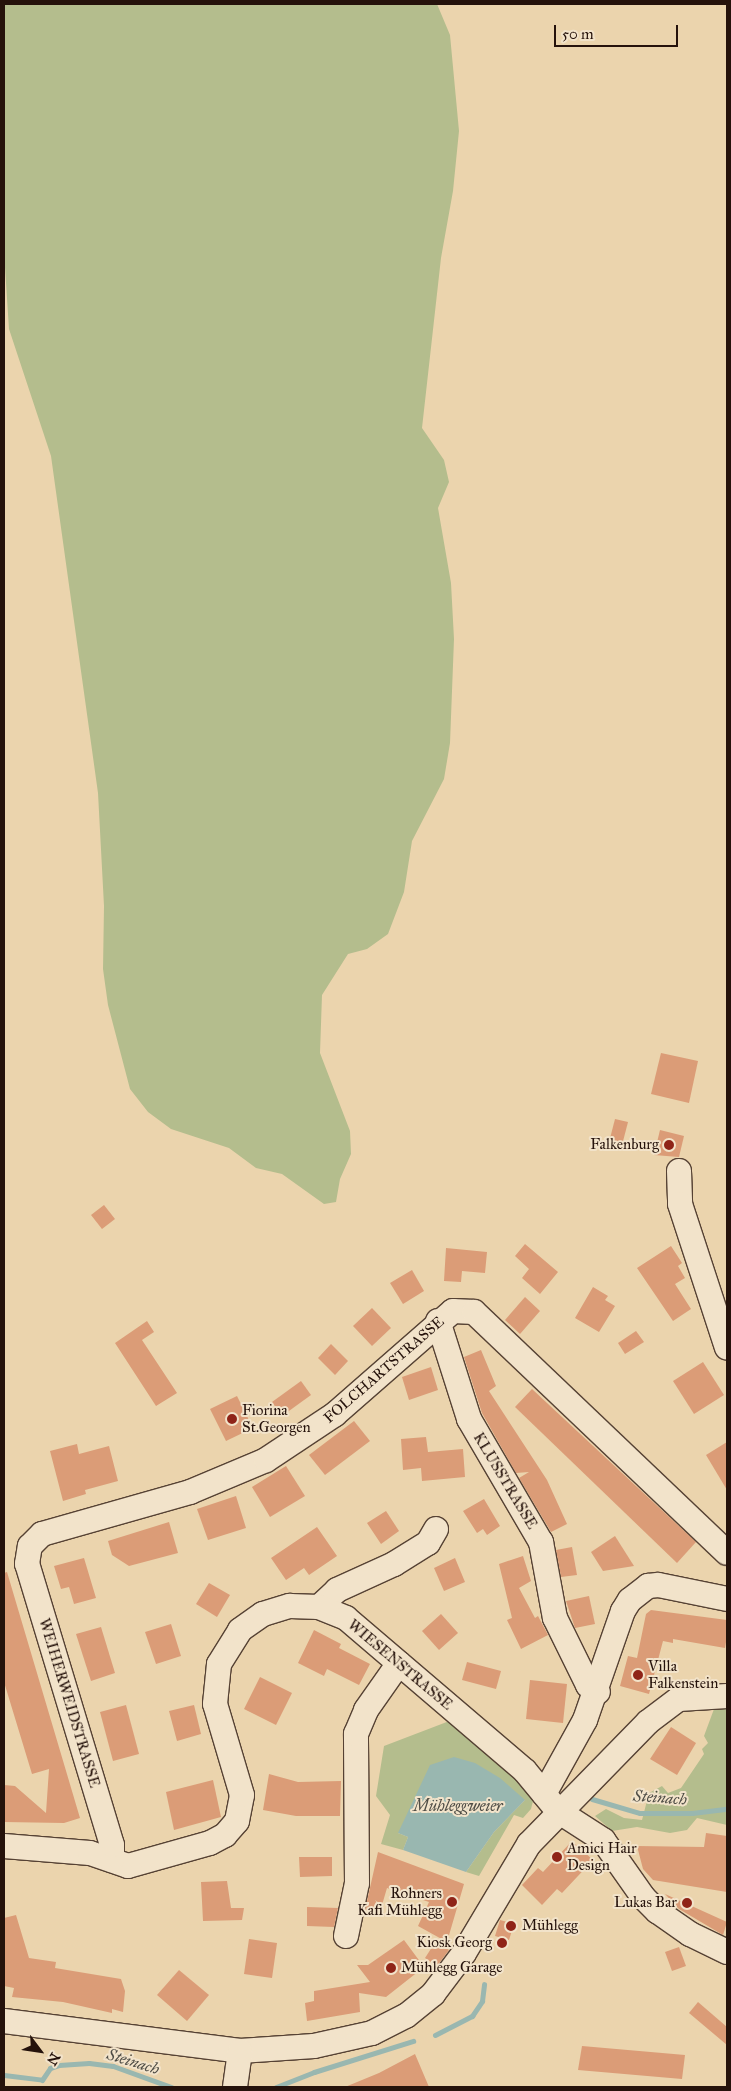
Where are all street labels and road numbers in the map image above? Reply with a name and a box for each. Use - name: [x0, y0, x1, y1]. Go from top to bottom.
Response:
- street label: FOLCHARTSTRASSE: [320, 1313, 448, 1427]
- street label: KLUSSTRASSE: [469, 1430, 541, 1532]
- street label: WEIHERWEIDSTRASSE: [35, 1616, 103, 1790]
- street label: WIESENSTRASSE: [344, 1616, 456, 1714]

